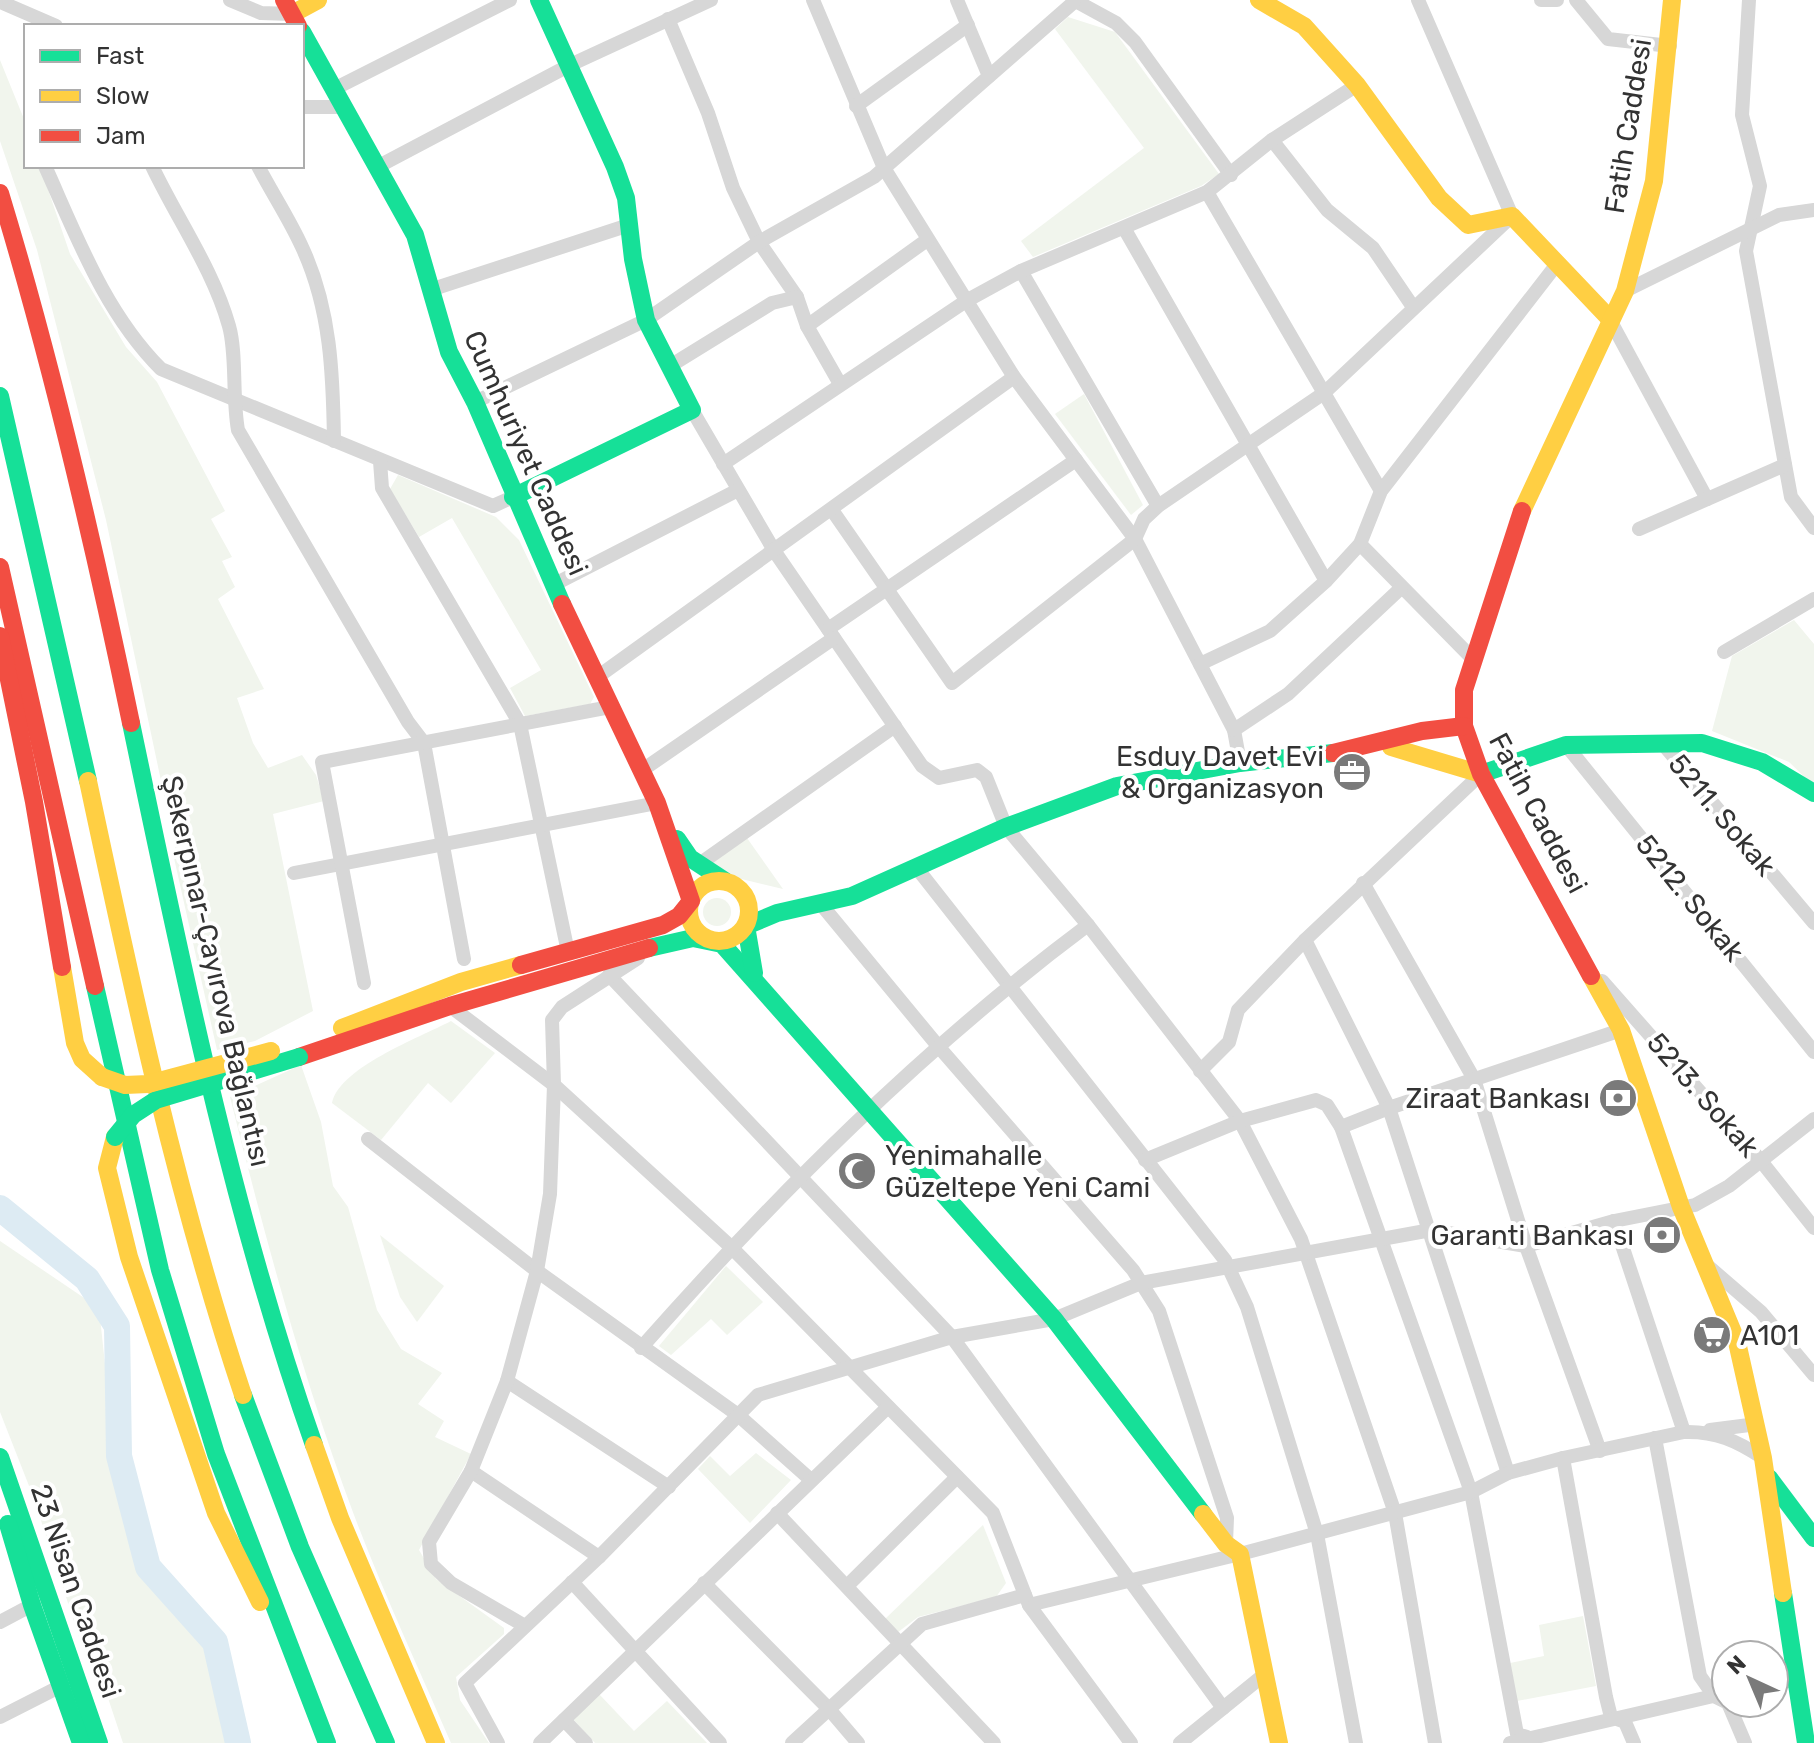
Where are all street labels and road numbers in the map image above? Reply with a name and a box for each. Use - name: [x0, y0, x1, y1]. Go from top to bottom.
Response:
- street label: Fatih Caddesi: [1598, 36, 1658, 216]
- street label: Cumhuriyet Caddesi: [457, 326, 595, 580]
- street label: Fatih Caddesi: [1482, 727, 1594, 899]
- street label: 5211. Sokak: [1662, 748, 1783, 883]
- street label: Şekerpınar-Çayırova Bağlantısı: [155, 772, 277, 1170]
- street label: 5212. Sokak: [1629, 828, 1751, 968]
- street label: 5213. Sokak: [1640, 1026, 1766, 1164]
- street label: 23 Nisan Caddesi: [24, 1480, 128, 1702]

